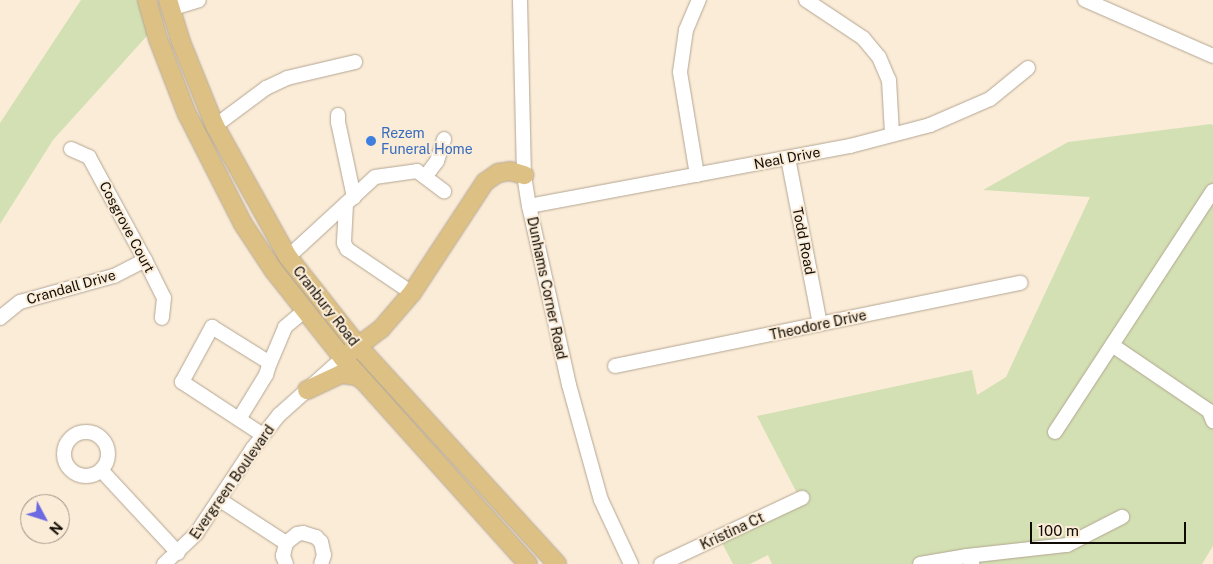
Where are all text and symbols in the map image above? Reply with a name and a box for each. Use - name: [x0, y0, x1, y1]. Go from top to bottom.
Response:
- place label: Rezem Funeral Home: [381, 125, 473, 158]
- marker: Rezem Funeral Home: [365, 135, 377, 147]
- street label: Neal Drive: [752, 143, 822, 173]
- street label: Cosgrove Court: [96, 178, 158, 276]
- street label: Todd Road: [789, 206, 819, 276]
- street label: Dunhams Corner Road: [524, 215, 570, 361]
- street label: Cranbury Road: [290, 263, 362, 349]
- street label: Crandall Drive: [24, 266, 118, 308]
- street label: Theodore Drive: [768, 307, 868, 343]
- street label: Evergreen Boulevard: [186, 422, 278, 542]
- north arrow: [20, 494, 70, 544]
- street label: Kristina Ct: [697, 509, 767, 553]
- scale bar: [1033, 512, 1189, 544]
- text: N: [46, 519, 65, 537]
- text: 100 m: [1038, 522, 1079, 539]

